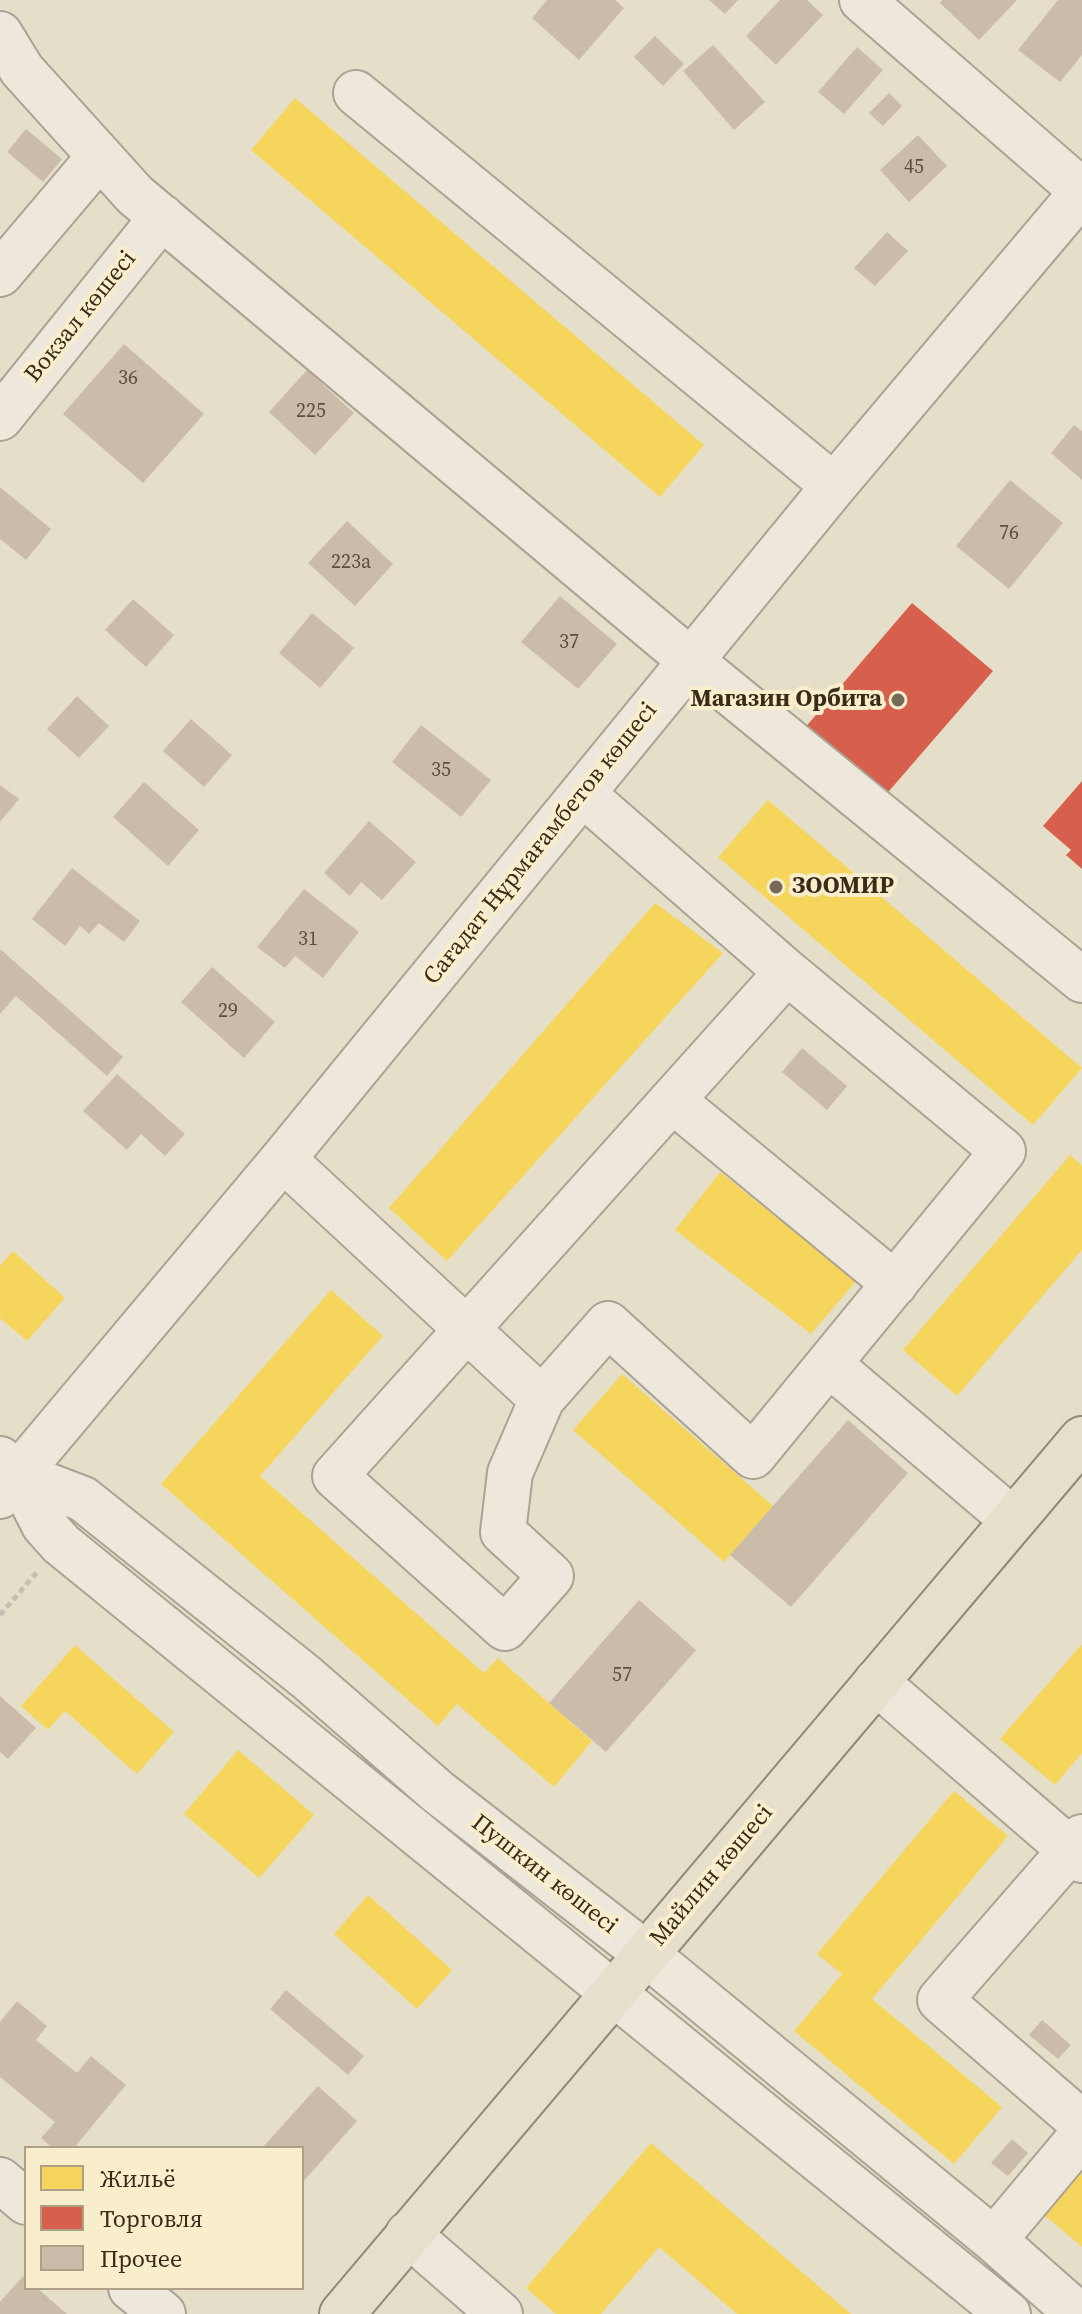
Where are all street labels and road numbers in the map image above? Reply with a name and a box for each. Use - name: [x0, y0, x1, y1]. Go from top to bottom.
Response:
- street label: Вокзал көшесі: [19, 245, 143, 389]
- street label: Сағадат Нұрмағамбетов көшесі: [418, 697, 664, 991]
- street label: Майлин көшесі: [644, 1799, 780, 1953]
- street label: Пушкин көшесі: [465, 1809, 623, 1941]

